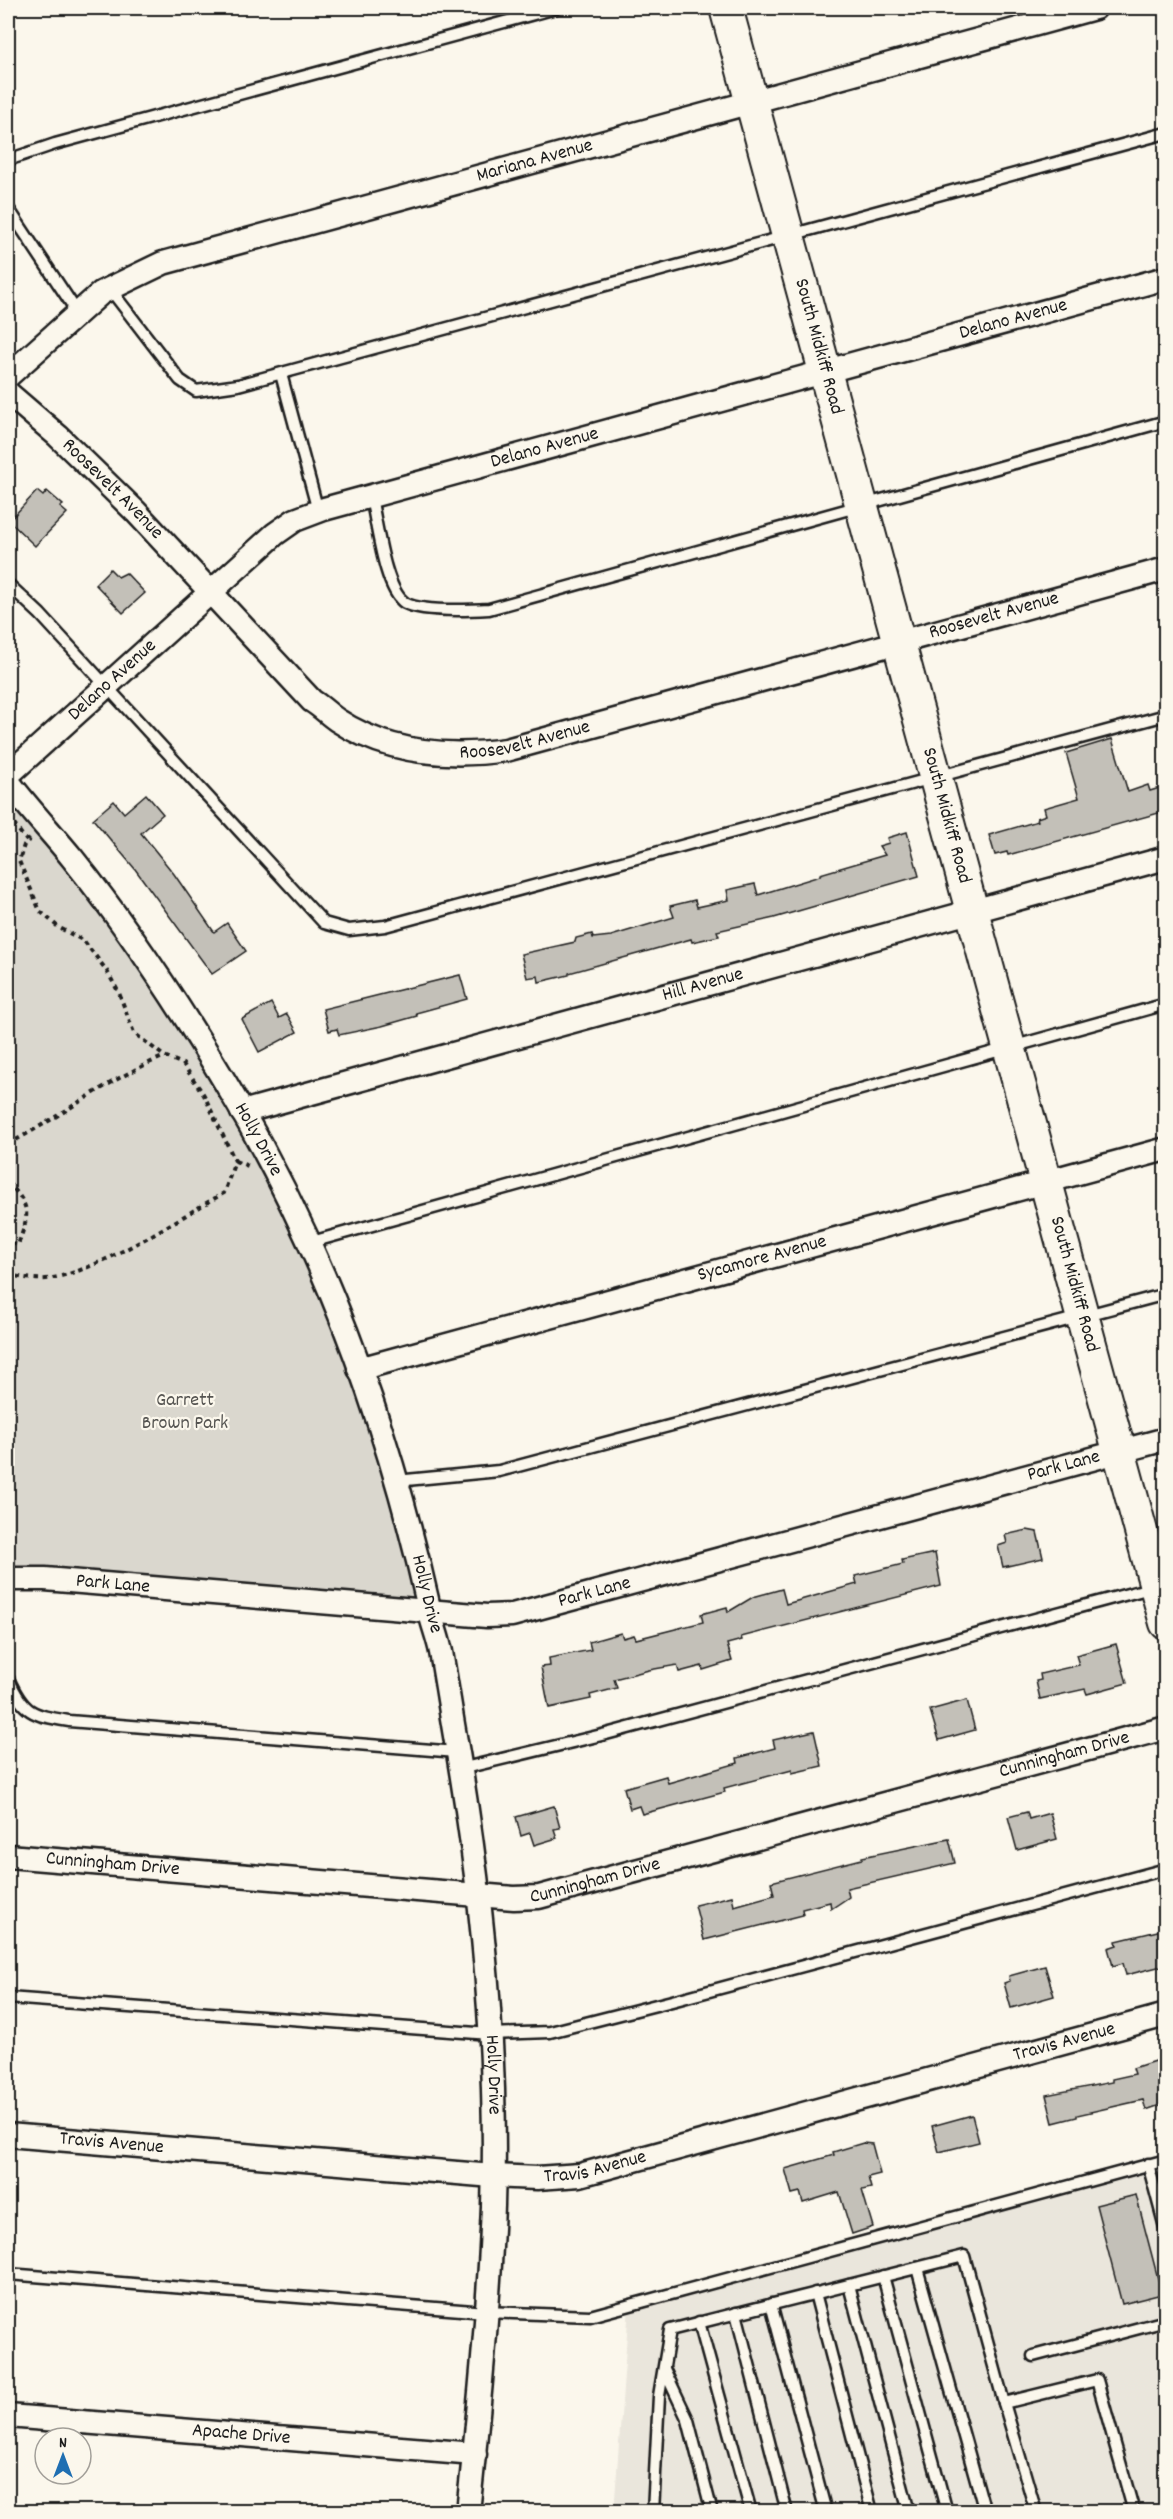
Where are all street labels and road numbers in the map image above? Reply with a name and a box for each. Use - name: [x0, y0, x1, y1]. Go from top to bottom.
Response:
- street label: Mariana Avenue: [473, 132, 596, 191]
- street label: South Midkiff Road: [786, 276, 850, 418]
- street label: Delano Avenue: [956, 292, 1071, 348]
- street label: Delano Avenue: [488, 420, 602, 477]
- street label: Roosevelt Avenue: [55, 432, 169, 546]
- street label: Roosevelt Avenue: [926, 585, 1062, 647]
- street label: Delano Avenue: [62, 633, 163, 728]
- street label: Roosevelt Avenue: [459, 713, 594, 767]
- street label: South Midkiff Road: [914, 744, 978, 887]
- street label: Hill Avenue: [659, 961, 747, 1010]
- street label: Holly Drive: [226, 1098, 289, 1182]
- street label: South Midkiff Road: [1042, 1213, 1106, 1356]
- street label: Sycamore Avenue: [695, 1228, 830, 1290]
- street label: Park Lane: [1024, 1443, 1104, 1490]
- street label: Holly Drive: [403, 1552, 449, 1637]
- street label: Park Lane: [75, 1568, 151, 1602]
- street label: Park Lane: [555, 1570, 634, 1616]
- street label: Cunningham Drive: [996, 1724, 1133, 1786]
- street label: Cunningham Drive: [45, 1845, 181, 1884]
- street label: Cunningham Drive: [530, 1851, 664, 1911]
- street label: Travis Avenue: [1010, 2015, 1119, 2070]
- street label: Holly Drive: [477, 2034, 508, 2115]
- street label: Travis Avenue: [58, 2125, 165, 2162]
- street label: Travis Avenue: [543, 2143, 650, 2191]
- street label: Apache Drive: [191, 2417, 292, 2453]

